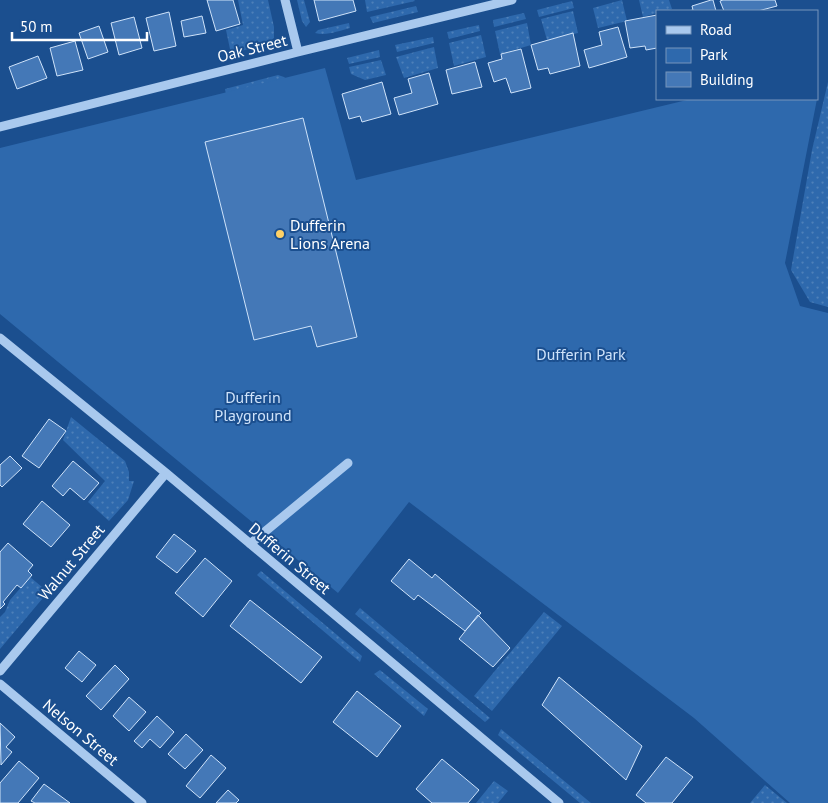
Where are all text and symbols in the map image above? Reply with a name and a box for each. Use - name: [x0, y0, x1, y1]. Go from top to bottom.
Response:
- scale bar: [12, 10, 148, 42]
- legend: [656, 10, 818, 100]
- text: 50 m: [20, 17, 53, 36]
- text: Road: [700, 20, 732, 39]
- street label: Oak Street: [215, 30, 290, 66]
- text: Park: [700, 45, 728, 64]
- text: Building: [700, 70, 754, 89]
- place label: Dufferin Lions Arena: [290, 215, 370, 253]
- marker: Dufferin Lions Arena: [274, 228, 286, 240]
- park label: Dufferin Park: [536, 344, 626, 364]
- park label: Dufferin Playground: [214, 387, 292, 425]
- street label: Dufferin Street: [245, 518, 335, 598]
- street label: Walnut Street: [33, 519, 109, 604]
- street label: Nelson Street: [39, 695, 123, 770]

